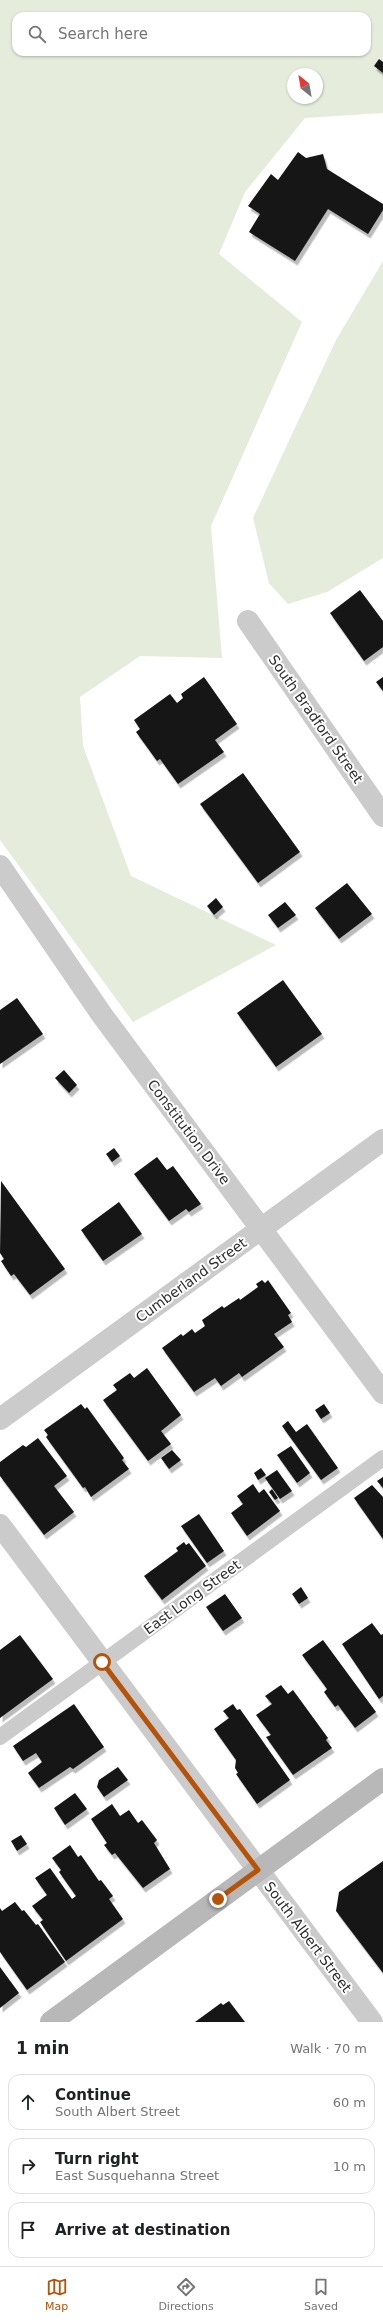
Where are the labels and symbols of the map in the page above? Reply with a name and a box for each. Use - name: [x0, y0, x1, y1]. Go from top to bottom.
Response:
- north arrow: [287, 68, 323, 104]
- street label: South Bradford Street: [266, 652, 367, 787]
- street label: Constitution Drive: [144, 1077, 234, 1187]
- street label: Cumberland Street: [133, 1234, 250, 1325]
- street label: East Long Street: [141, 1556, 244, 1637]
- route start: [93, 1653, 111, 1671]
- street label: South Albert Street: [261, 1879, 355, 1996]
- route end: [209, 1890, 227, 1908]

